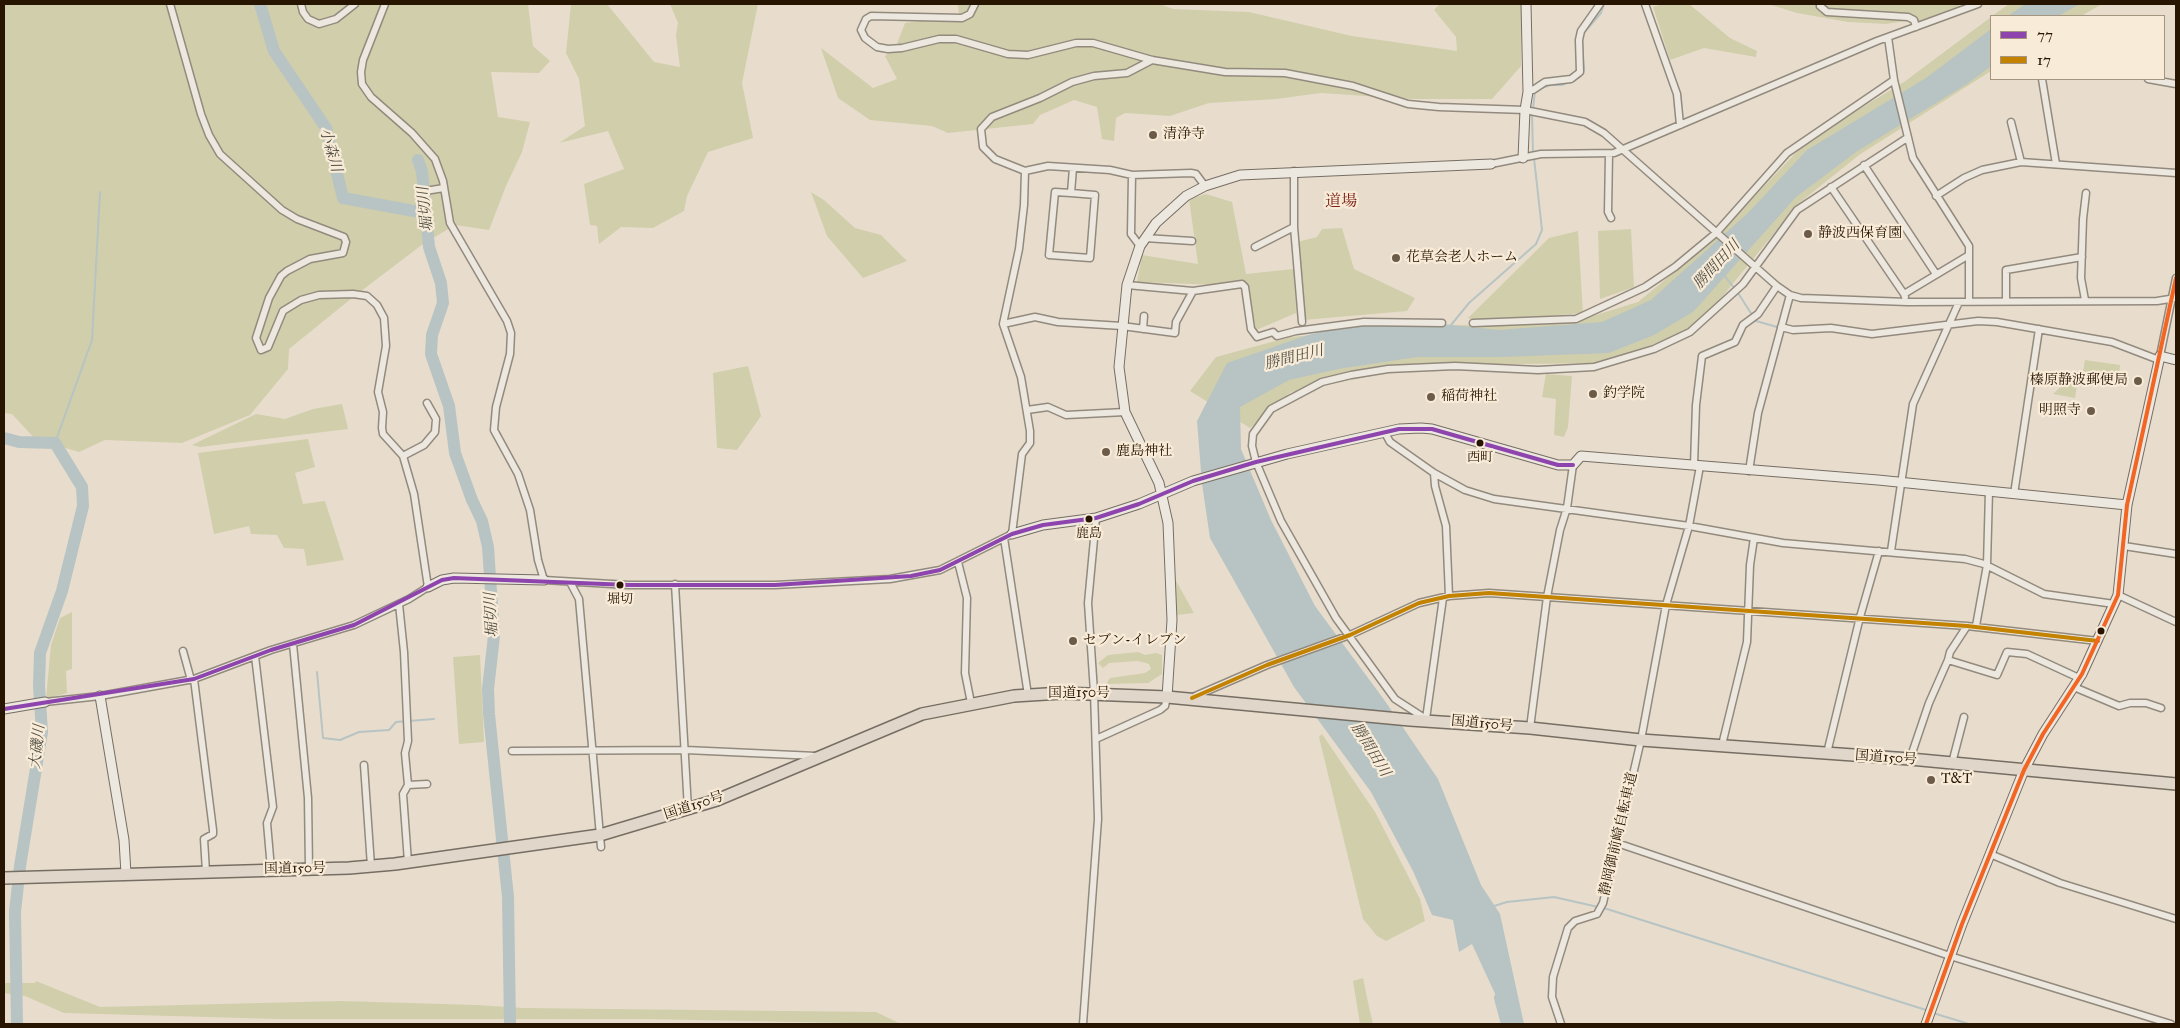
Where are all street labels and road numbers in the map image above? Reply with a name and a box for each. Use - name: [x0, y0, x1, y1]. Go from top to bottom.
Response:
- street label: 国道150号: [1048, 686, 1110, 702]
- street label: 国道150号: [1450, 713, 1514, 735]
- street label: 国道150号: [1854, 747, 1918, 769]
- street label: 静岡御前崎自転車道: [1597, 771, 1641, 897]
- street label: 国道150号: [662, 788, 726, 824]
- street label: 国道150号: [264, 860, 326, 878]

